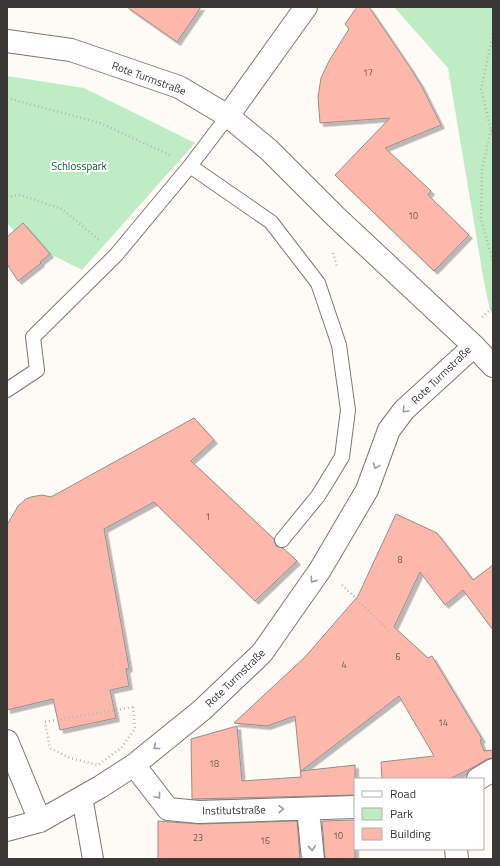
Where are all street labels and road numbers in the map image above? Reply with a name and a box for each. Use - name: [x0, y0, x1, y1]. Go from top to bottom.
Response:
- street label: Rote Turmstraße: [110, 57, 189, 99]
- street label: Rote Turmstraße: [407, 342, 475, 408]
- street label: Rote Turmstraße: [201, 645, 269, 711]
- street label: Institutstraße: [202, 801, 266, 819]

